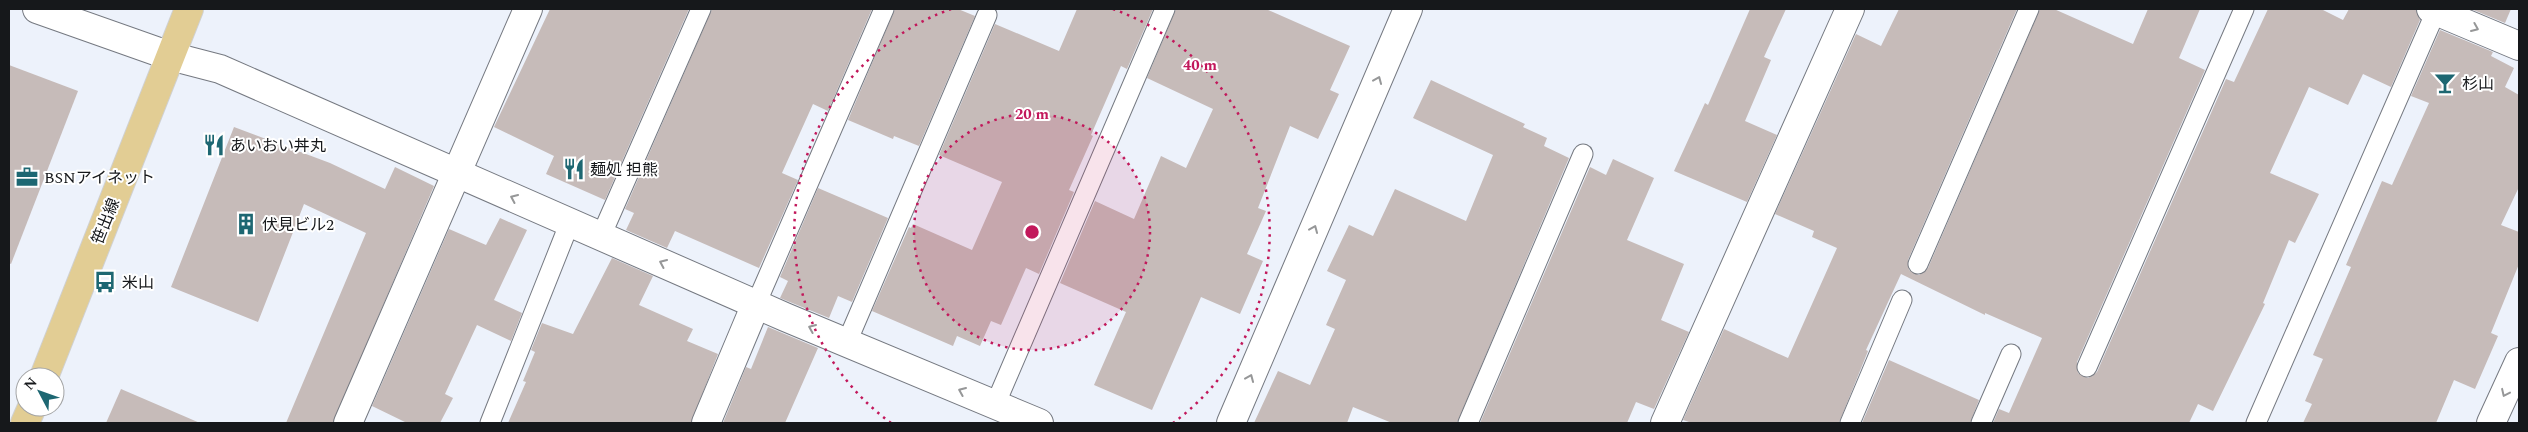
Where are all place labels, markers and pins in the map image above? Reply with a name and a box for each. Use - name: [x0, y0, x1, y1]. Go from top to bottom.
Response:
- bar icon: 杉山: [2432, 70, 2458, 96]
- place label: 杉山: [2462, 72, 2494, 96]
- restaurant icon: あいおい丼丸: [201, 132, 227, 158]
- place label: あいおい丼丸: [230, 134, 326, 158]
- restaurant icon: 麺処 担熊: [561, 156, 587, 182]
- place label: 麺処 担熊: [590, 158, 658, 182]
- office icon: BSNアイネット: [14, 164, 40, 190]
- place label: BSNアイネット: [44, 166, 155, 190]
- building icon: 伏見ビル2: [233, 211, 259, 237]
- place label: 伏見ビル2: [262, 213, 334, 237]
- centre of rings: [1023, 223, 1041, 241]
- bus stop icon: 米山: [92, 269, 118, 295]
- place label: 米山: [122, 271, 154, 295]

